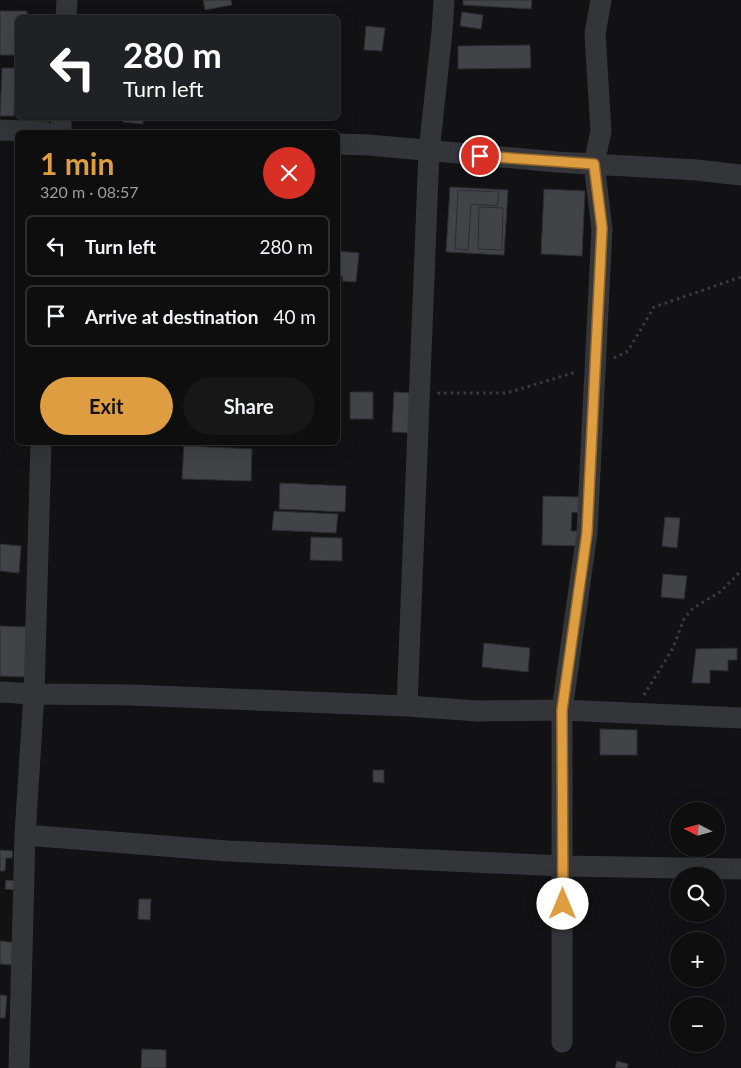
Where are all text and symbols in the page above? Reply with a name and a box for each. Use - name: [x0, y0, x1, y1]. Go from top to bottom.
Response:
- text: 280 m: [123, 33, 222, 75]
- icon: left: [40, 35, 105, 100]
- text: Turn left: [123, 75, 204, 102]
- pin: [459, 135, 501, 177]
- icon: arrive: [466, 142, 494, 170]
- text: 1 min: [40, 145, 114, 181]
- button: close: [263, 147, 315, 199]
- text: 320 m · 08:57: [40, 182, 139, 201]
- icon: left: [42, 232, 70, 260]
- text: Turn left: [85, 235, 156, 258]
- text: 280 m: [259, 235, 313, 258]
- icon: arrive: [42, 302, 70, 330]
- text: Arrive at destination: [85, 305, 258, 328]
- text: 40 m: [273, 305, 316, 328]
- button: Exit: [40, 377, 173, 435]
- button: Share: [183, 377, 315, 435]
- north arrow: [670, 802, 725, 858]
- map controls: [670, 802, 725, 1052]
- button: search: [670, 867, 725, 922]
- position arrow: [536, 877, 588, 929]
- button: +: [670, 932, 725, 987]
- button: −: [670, 997, 725, 1052]

